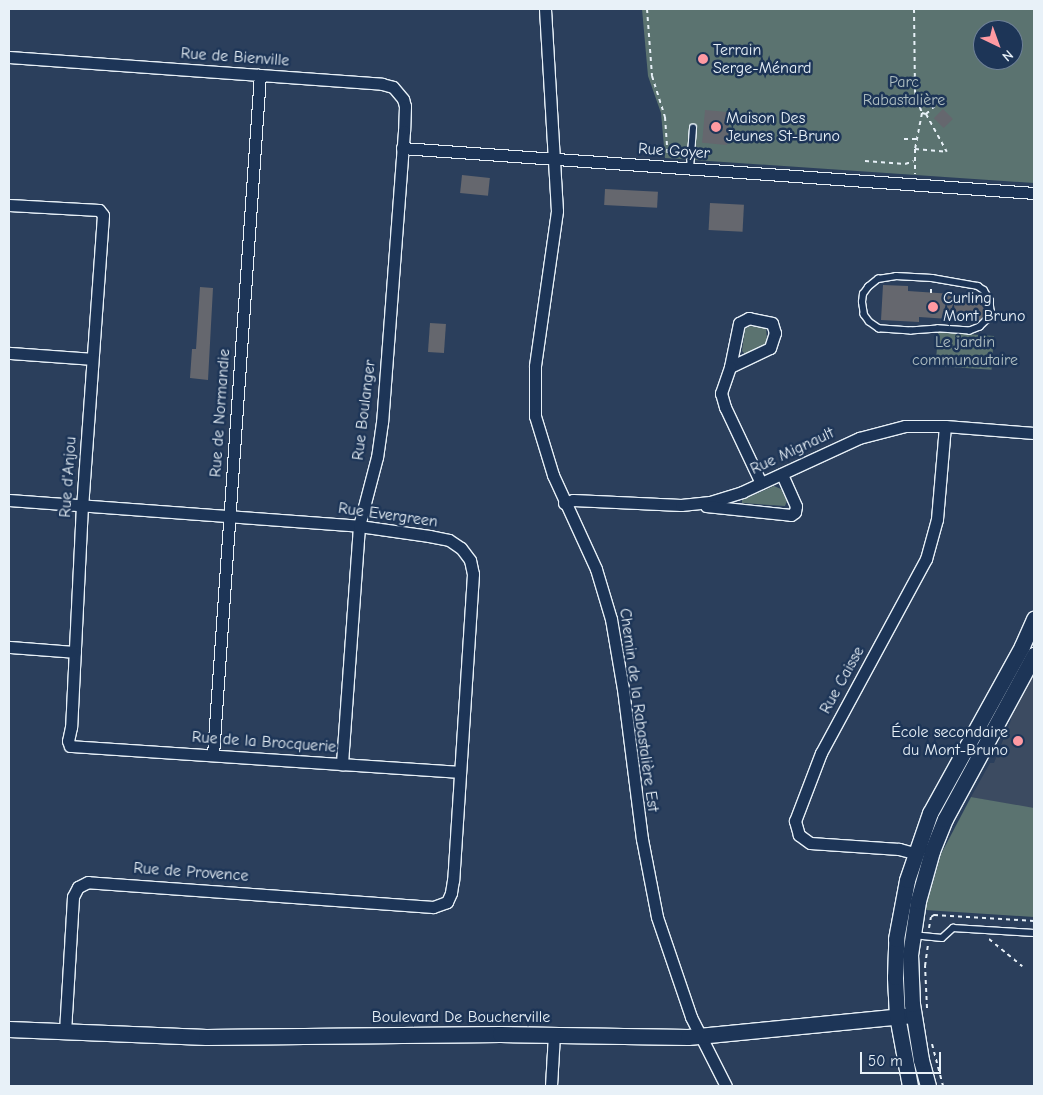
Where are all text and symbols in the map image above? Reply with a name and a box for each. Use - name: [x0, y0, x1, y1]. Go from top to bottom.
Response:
- north arrow: [973, 20, 1023, 70]
- place label: Terrain Serge-Ménard: [713, 40, 812, 78]
- street label: Rue de Bienville: [180, 44, 290, 70]
- text: N: [999, 46, 1017, 65]
- marker: Terrain Serge-Ménard: [697, 53, 709, 65]
- park label: Parc Rabastalière: [863, 72, 945, 110]
- place label: Maison Des Jeunes St-Bruno: [726, 108, 840, 146]
- marker: Maison Des Jeunes St-Bruno: [710, 121, 722, 133]
- street label: Rue Goyer: [637, 139, 711, 163]
- place label: Curling Mont Bruno: [943, 288, 1025, 326]
- marker: Curling Mont Bruno: [927, 301, 939, 313]
- park label: Le jardin communautaire: [912, 332, 1018, 370]
- street label: Rue de Normandie: [206, 348, 234, 478]
- street label: Rue Boulanger: [348, 359, 380, 461]
- street label: Rue Mignault: [747, 423, 837, 479]
- street label: Rue d'Anjou: [56, 436, 80, 518]
- street label: Rue Evergreen: [337, 499, 439, 531]
- street label: Chemin de la Rabastalière Est: [615, 607, 663, 813]
- street label: Rue Caisse: [816, 643, 868, 717]
- place label: École secondaire du Mont-Bruno: [891, 722, 1008, 760]
- street label: Rue de la Brocquerie: [191, 727, 337, 757]
- marker: École secondaire du Mont-Bruno: [1012, 735, 1024, 747]
- street label: Rue de Provence: [133, 858, 249, 886]
- street label: Boulevard De Boucherville: [372, 1007, 550, 1027]
- scale bar: [863, 1042, 944, 1074]
- text: 50 m: [868, 1052, 903, 1070]

